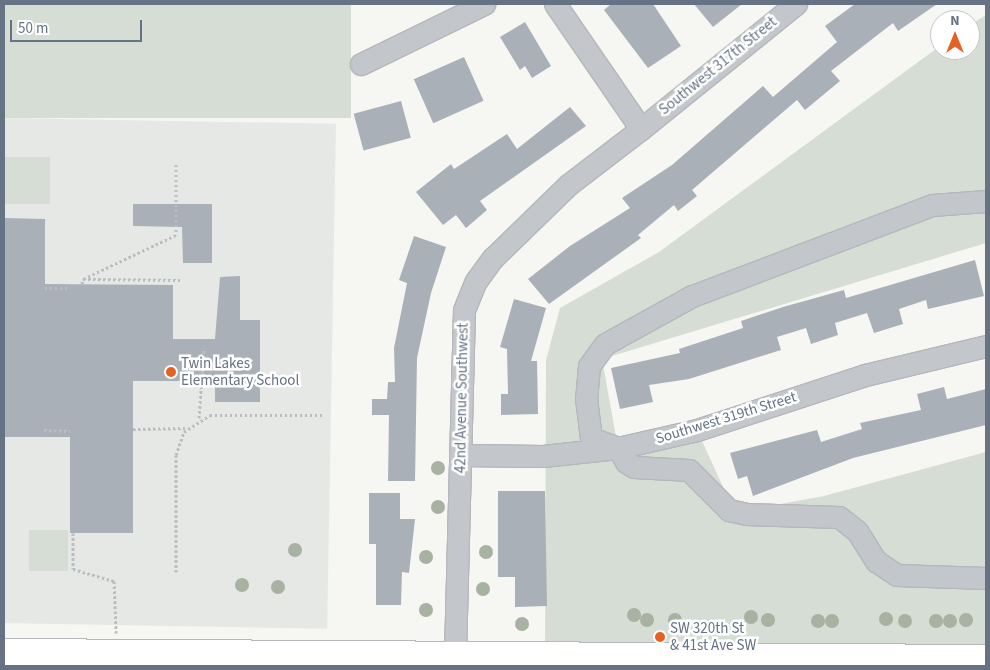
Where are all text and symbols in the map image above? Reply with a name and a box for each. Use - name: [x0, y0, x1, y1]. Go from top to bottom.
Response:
- scale bar: [12, 10, 145, 42]
- north arrow: [930, 10, 980, 60]
- text: N: [950, 11, 960, 31]
- street label: Southwest 317th Street: [656, 13, 780, 119]
- text: 50 m: [18, 18, 48, 39]
- street label: 42nd Avenue Southwest: [452, 323, 472, 473]
- place label: Twin Lakes Elementary School: [181, 354, 299, 389]
- marker: Twin Lakes Elementary School: [165, 366, 177, 378]
- street label: Southwest 319th Street: [654, 388, 798, 448]
- place label: SW 320th St & 41st Ave SW: [670, 619, 756, 654]
- marker: SW 320th St & 41st Ave SW: [654, 631, 666, 643]

